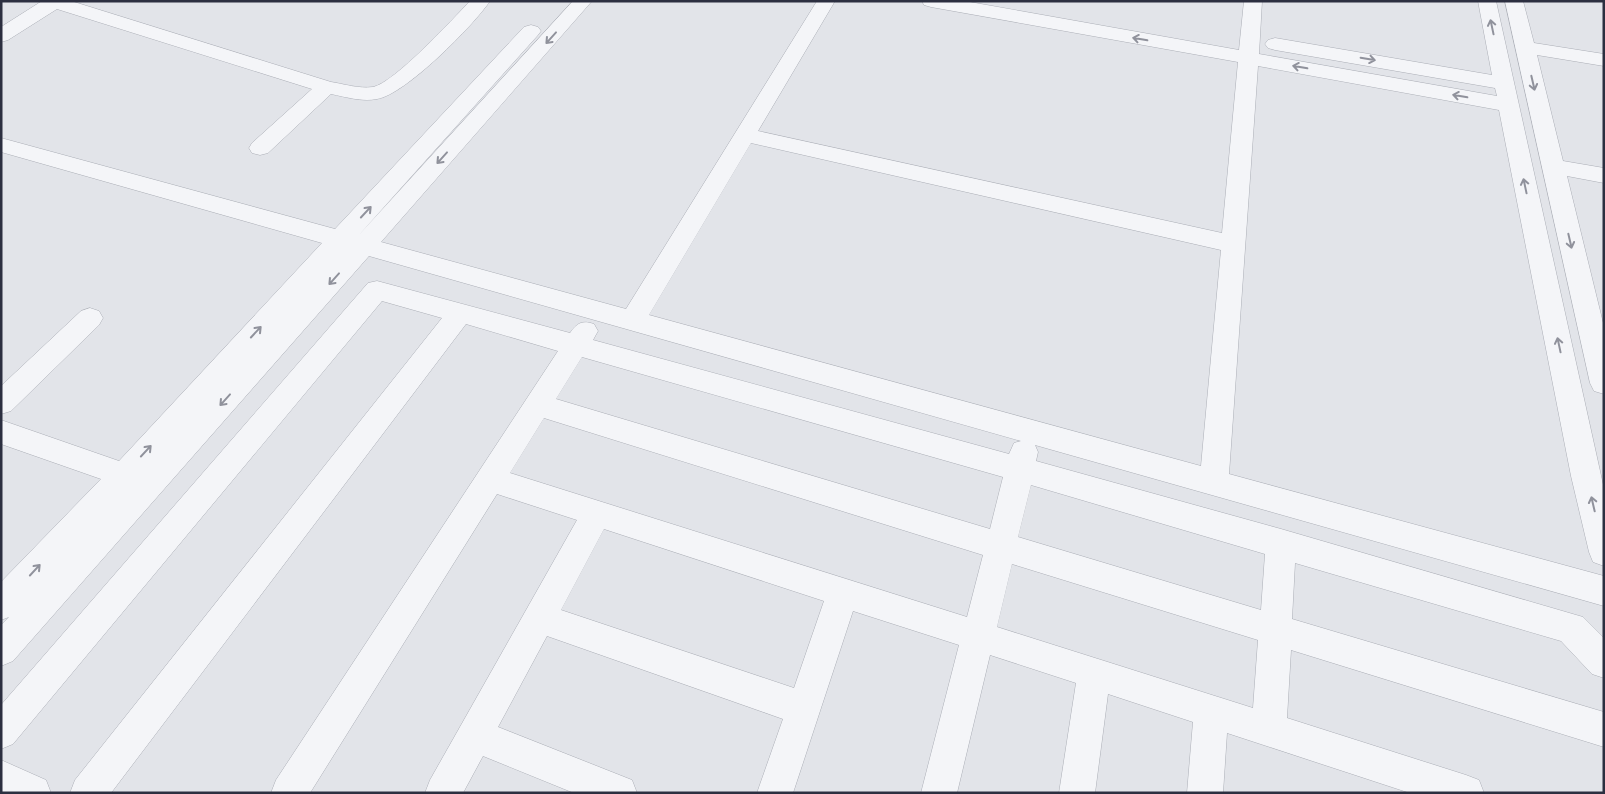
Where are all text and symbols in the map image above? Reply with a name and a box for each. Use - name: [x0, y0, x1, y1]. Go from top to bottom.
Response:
- one-way arrow: [1487, 19, 1497, 35]
- one-way arrow: [545, 31, 557, 44]
- one-way arrow: [1133, 33, 1149, 43]
- one-way arrow: [1360, 55, 1376, 65]
- one-way arrow: [1293, 62, 1309, 72]
- one-way arrow: [1529, 74, 1538, 90]
- one-way arrow: [1453, 91, 1469, 101]
- one-way arrow: [436, 152, 448, 165]
- one-way arrow: [1520, 179, 1530, 195]
- one-way arrow: [360, 205, 371, 218]
- one-way arrow: [1566, 233, 1575, 249]
- one-way arrow: [328, 273, 340, 286]
- one-way arrow: [250, 325, 262, 338]
- one-way arrow: [1553, 338, 1563, 354]
- one-way arrow: [219, 394, 231, 407]
- one-way arrow: [140, 445, 152, 458]
- one-way arrow: [1588, 497, 1597, 513]
- one-way arrow: [29, 563, 41, 576]

